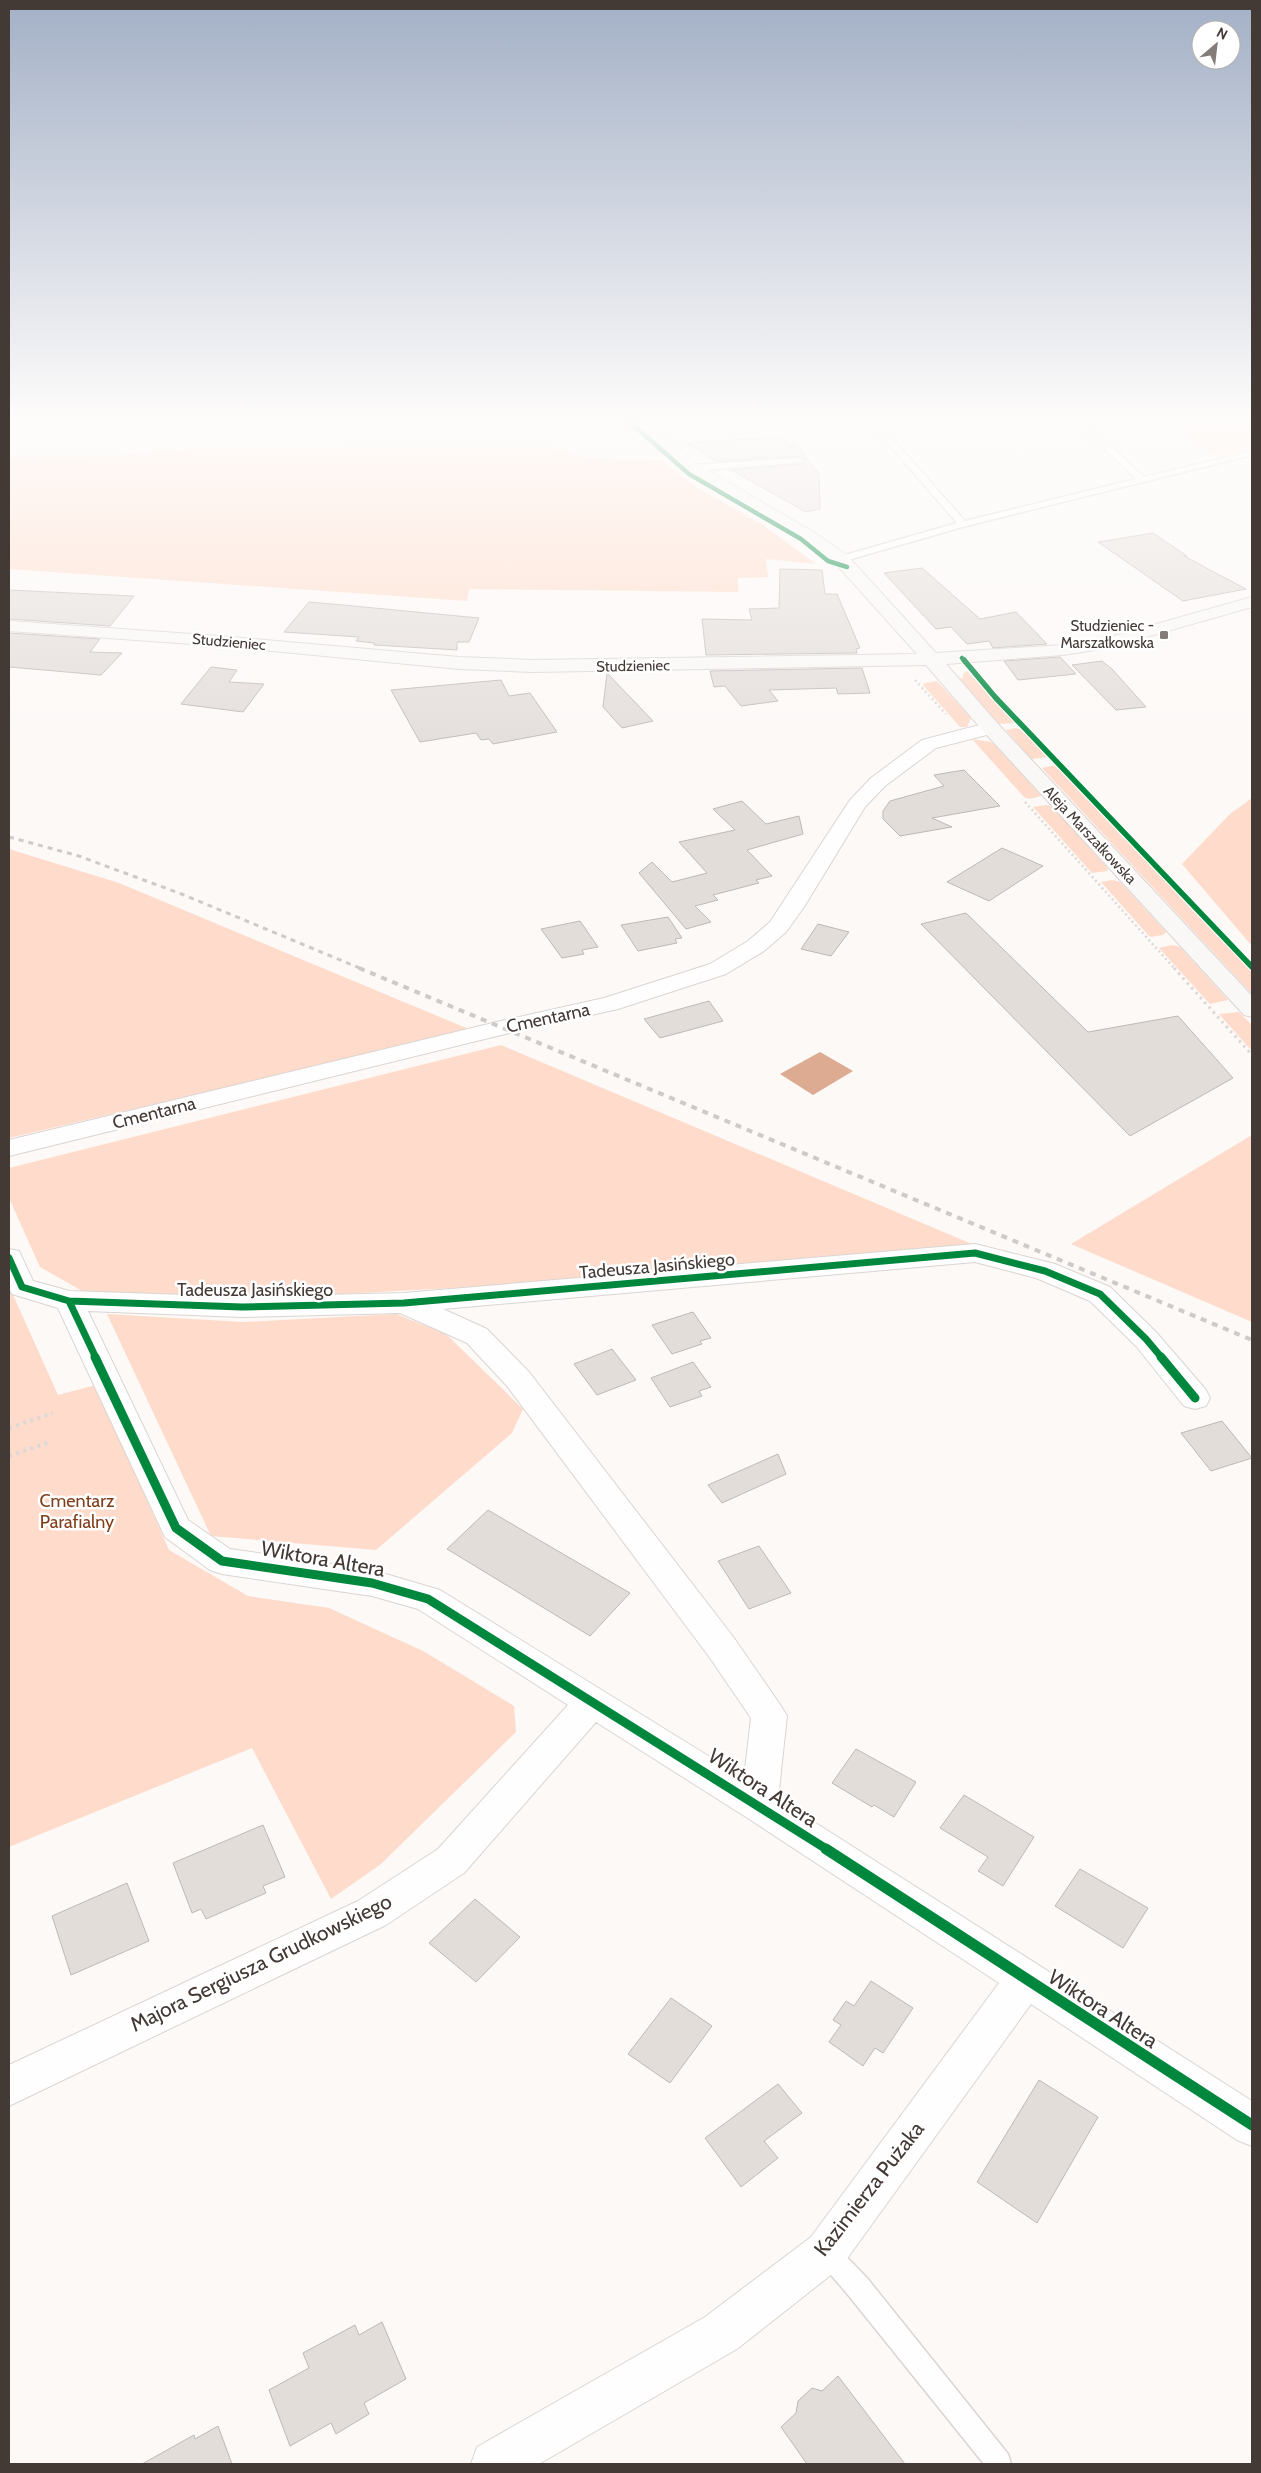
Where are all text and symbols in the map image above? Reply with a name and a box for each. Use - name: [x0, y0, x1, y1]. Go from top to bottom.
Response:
- north arrow: [1191, 20, 1241, 70]
- text: N: [1214, 23, 1231, 44]
- place label: Studzieniec - Marszałkowska: [1060, 617, 1155, 652]
- marker: Studzieniec - Marszałkowska: [1158, 629, 1170, 641]
- street label: Studzieniec: [191, 630, 267, 654]
- street label: Studzieniec: [596, 656, 670, 676]
- street label: Aleja Marszałkowska: [1040, 782, 1141, 888]
- street label: Cmentarna: [504, 998, 592, 1038]
- street label: Cmentarna: [110, 1092, 198, 1134]
- street label: Tadeusza Jasińskiego: [578, 1248, 736, 1284]
- street label: Tadeusza Jasińskiego: [177, 1279, 333, 1301]
- park label: Cmentarz Parafialny: [40, 1490, 115, 1533]
- street label: Wiktora Altera: [259, 1535, 387, 1582]
- street label: Wiktora Altera: [704, 1743, 823, 1832]
- street label: Majora Sergiusza Grudkowskiego: [126, 1888, 396, 2038]
- street label: Wiktora Altera: [1044, 1964, 1163, 2053]
- street label: Kazimierza Pużaka: [808, 2117, 929, 2261]

